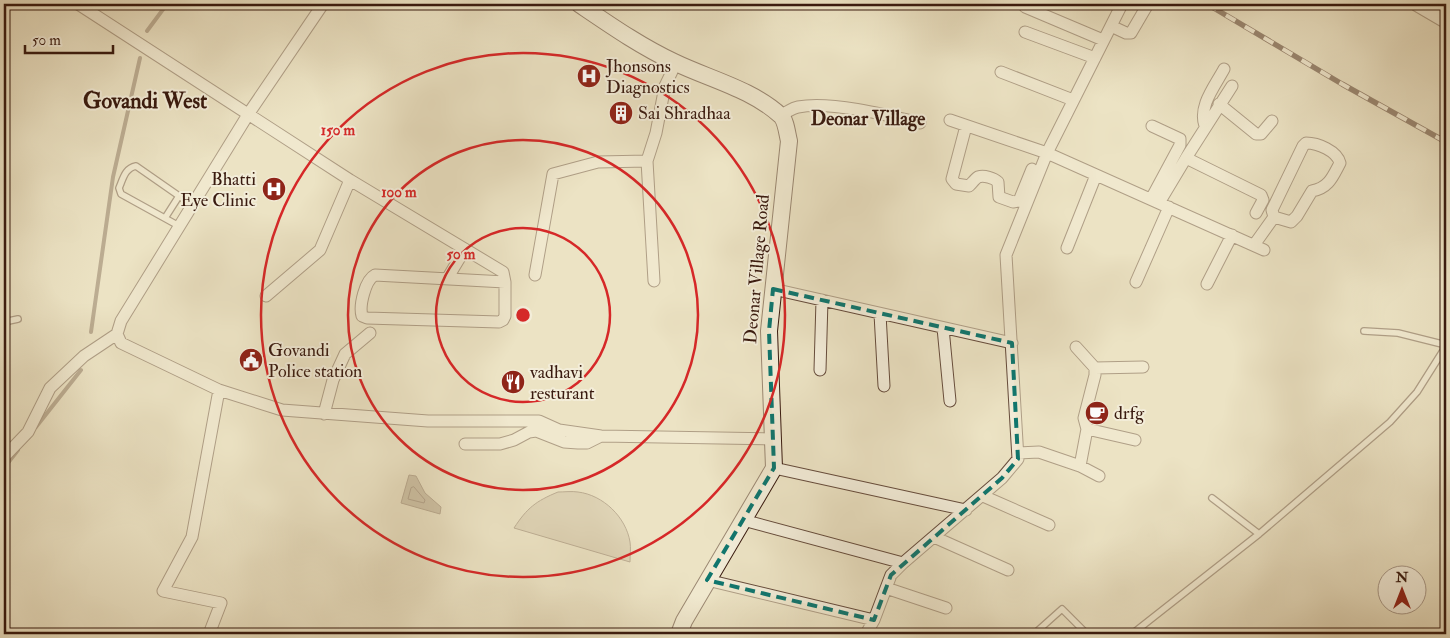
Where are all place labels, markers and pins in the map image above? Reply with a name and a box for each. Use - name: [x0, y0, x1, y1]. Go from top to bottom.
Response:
- place label: Jhonsons Diagnostics: [605, 55, 690, 99]
- hospital icon: Jhonsons Diagnostics: [576, 63, 602, 89]
- building icon: Sai Shradhaa: [608, 100, 634, 126]
- place label: Sai Shradhaa: [638, 102, 731, 125]
- place label: Bhatti Eye Clinic: [180, 168, 256, 212]
- hospital icon: Bhatti Eye Clinic: [261, 176, 287, 202]
- centre of rings: [514, 306, 532, 324]
- place label: Govandi Police station: [268, 339, 362, 383]
- public building icon: Govandi Police station: [238, 347, 264, 373]
- place label: vadhavi resturant: [529, 361, 595, 405]
- restaurant icon: vadhavi resturant: [500, 369, 526, 395]
- cafe icon: drfg: [1084, 400, 1110, 426]
- place label: drfg: [1114, 402, 1145, 425]

